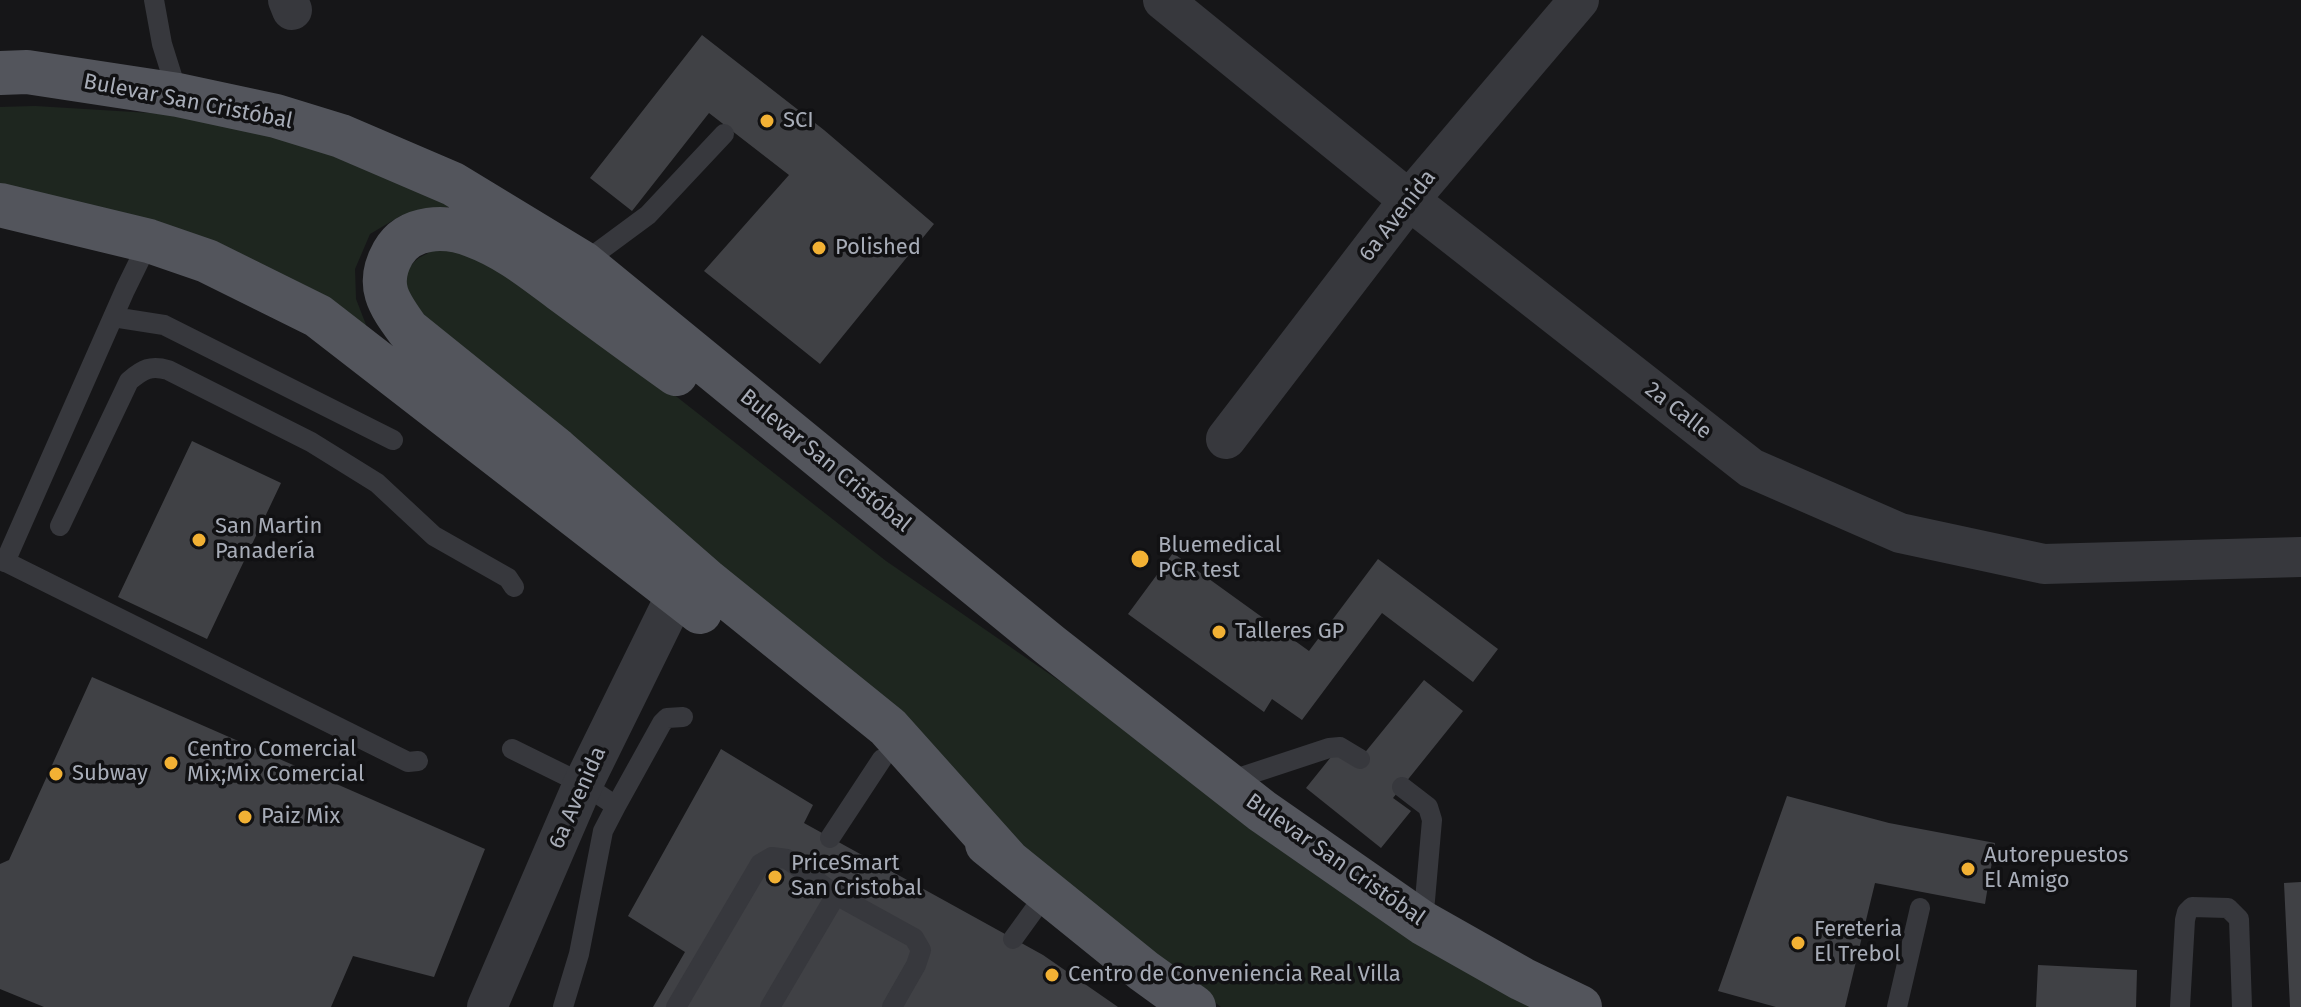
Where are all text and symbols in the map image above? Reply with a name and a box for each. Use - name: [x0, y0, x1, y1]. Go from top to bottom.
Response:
- street label: Bulevar San Cristóbal: [81, 69, 295, 135]
- place label: SCI: [783, 108, 814, 134]
- marker: SCI: [758, 112, 776, 130]
- street label: 6a Avenida: [1354, 165, 1442, 267]
- place label: Polished: [835, 235, 921, 261]
- marker: Polished: [810, 239, 828, 257]
- street label: 2a Calle: [1640, 377, 1716, 445]
- street label: Bulevar San Cristóbal: [734, 384, 916, 538]
- place label: San Martin Panadería: [215, 514, 322, 566]
- marker: San Martin Panadería: [190, 531, 208, 549]
- place label: Bluemedical PCR test: [1158, 533, 1281, 584]
- marker: Bluemedical PCR test: [1129, 548, 1151, 570]
- place label: Talleres GP: [1235, 619, 1344, 645]
- marker: Talleres GP: [1210, 623, 1228, 641]
- place label: Centro Comercial Mix;Mix Comercial: [187, 737, 364, 788]
- street label: 6a Avenida: [544, 743, 612, 853]
- marker: Centro Comercial Mix;Mix Comercial: [162, 754, 180, 772]
- place label: Subway: [72, 761, 148, 787]
- marker: Subway: [47, 765, 65, 783]
- street label: Bulevar San Cristóbal: [1240, 788, 1430, 932]
- place label: Paiz Mix: [261, 804, 340, 830]
- marker: Paiz Mix: [236, 808, 254, 826]
- place label: Autorepuestos El Amigo: [1984, 843, 2129, 894]
- place label: PriceSmart San Cristobal: [791, 851, 922, 902]
- marker: Autorepuestos El Amigo: [1959, 860, 1977, 878]
- marker: PriceSmart San Cristobal: [766, 868, 784, 886]
- place label: Fereteria El Trebol: [1814, 917, 1902, 968]
- marker: Fereteria El Trebol: [1789, 934, 1807, 952]
- place label: Centro de Conveniencia Real Villa: [1068, 962, 1401, 988]
- marker: Centro de Conveniencia Real Villa: [1043, 966, 1061, 984]

